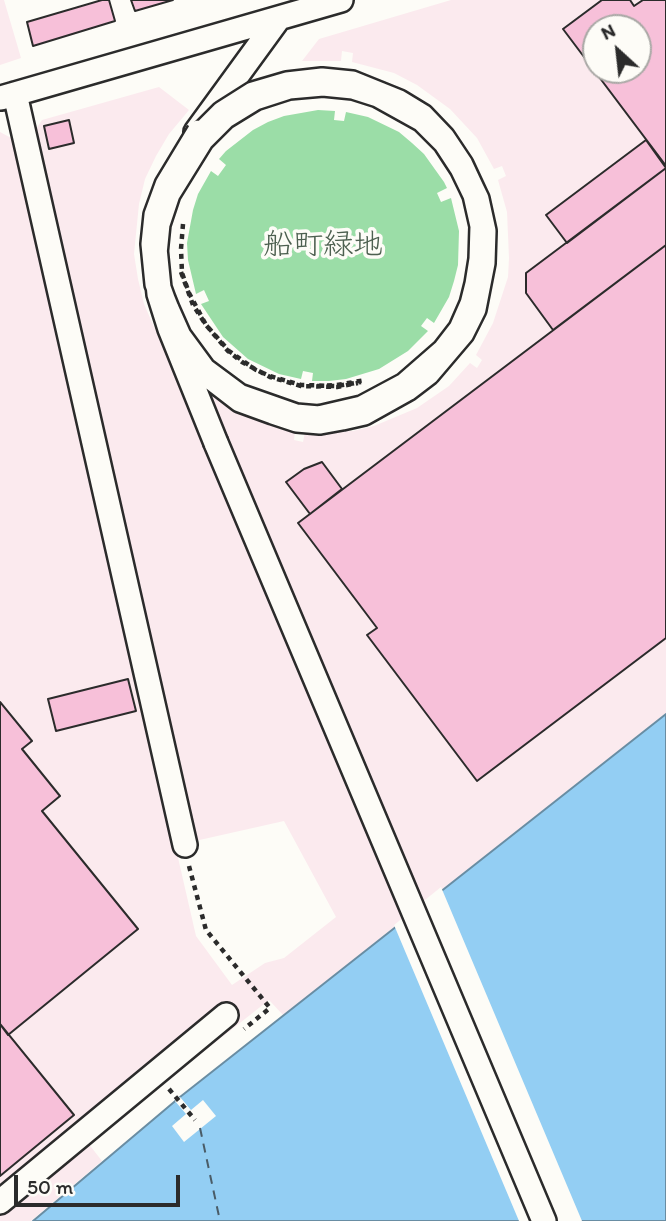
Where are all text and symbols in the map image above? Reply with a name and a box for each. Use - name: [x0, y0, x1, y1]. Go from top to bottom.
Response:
- north arrow: [582, 14, 652, 84]
- text: N: [597, 18, 619, 45]
- park label: 船町緑地: [263, 228, 383, 264]
- scale bar: [18, 1162, 184, 1206]
- text: 50 m: [27, 1174, 73, 1199]

